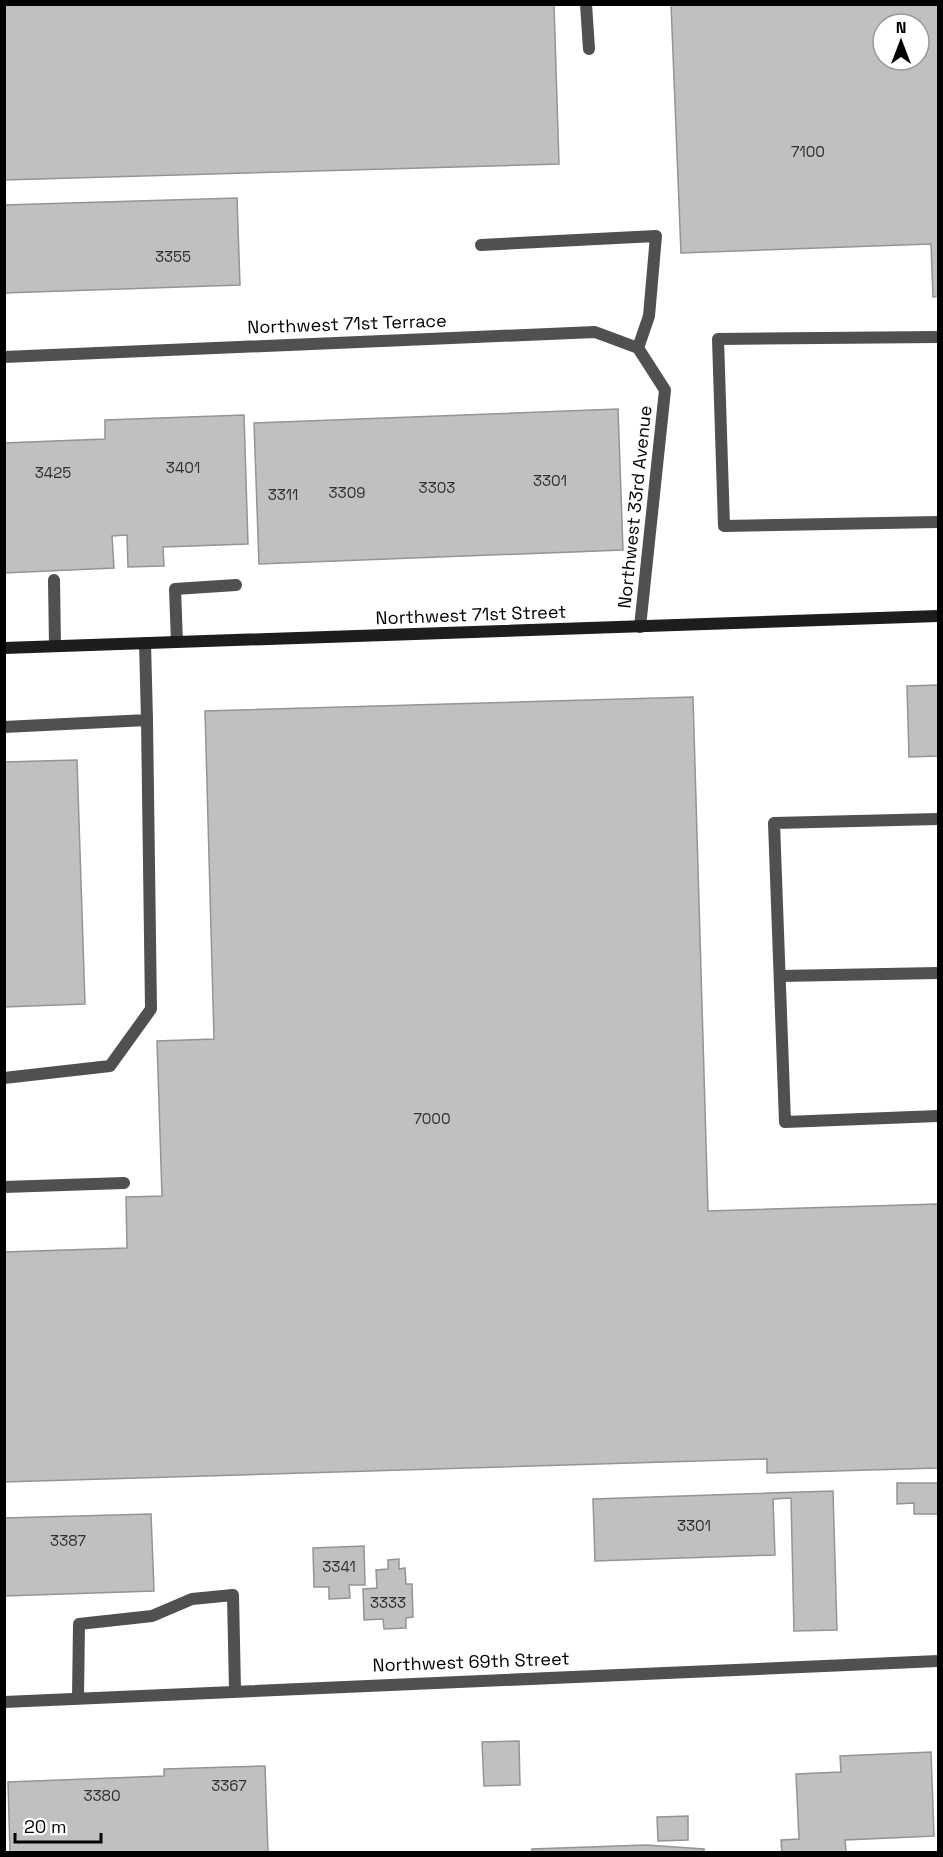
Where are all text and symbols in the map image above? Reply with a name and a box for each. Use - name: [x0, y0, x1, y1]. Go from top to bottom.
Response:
- north arrow: [871, 12, 931, 72]
- text: N: [896, 17, 906, 38]
- house number: 7100: [791, 142, 825, 161]
- house number: 3355: [155, 247, 191, 266]
- street label: Northwest 71st Terrace: [247, 309, 447, 338]
- street label: Northwest 33rd Avenue: [612, 404, 657, 610]
- house number: 3401: [166, 458, 200, 477]
- house number: 3425: [35, 463, 71, 482]
- house number: 3301: [533, 471, 567, 490]
- house number: 3303: [419, 478, 455, 497]
- house number: 3309: [329, 483, 365, 502]
- house number: 3311: [268, 485, 298, 504]
- street label: Northwest 71st Street: [375, 600, 567, 629]
- house number: 7000: [413, 1109, 451, 1128]
- house number: 3301: [677, 1516, 711, 1535]
- house number: 3387: [50, 1531, 86, 1550]
- house number: 3341: [322, 1557, 356, 1576]
- house number: 3333: [370, 1593, 406, 1612]
- street label: Northwest 69th Street: [372, 1647, 570, 1676]
- house number: 3367: [211, 1776, 247, 1795]
- house number: 3380: [83, 1786, 121, 1805]
- scale bar: [15, 1806, 100, 1844]
- text: 20 m: [24, 1815, 67, 1838]

